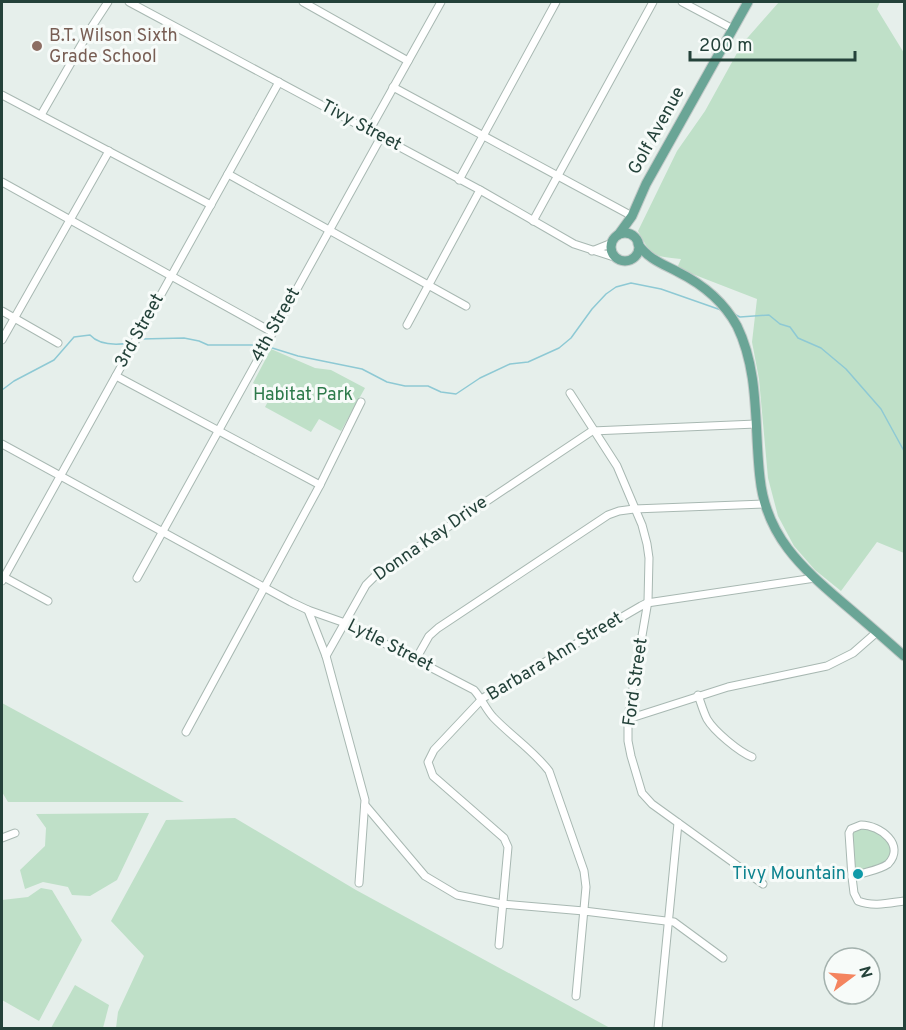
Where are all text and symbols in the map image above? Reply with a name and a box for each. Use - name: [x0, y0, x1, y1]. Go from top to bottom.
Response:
- scale bar: [690, 24, 855, 62]
- place label: B.T. Wilson Sixth Grade School: [49, 25, 178, 69]
- text: 200 m: [699, 35, 752, 58]
- marker: B.T. Wilson Sixth Grade School: [30, 39, 44, 53]
- street label: Golf Avenue: [623, 83, 691, 179]
- street label: Tivy Street: [317, 95, 405, 157]
- street label: 4th Street: [246, 284, 306, 366]
- street label: 3rd Street: [110, 290, 170, 372]
- park label: Habitat Park: [253, 384, 353, 407]
- street label: Donna Kay Drive: [370, 491, 492, 587]
- street label: Barbara Ann Street: [483, 607, 627, 707]
- street label: Lytle Street: [343, 614, 437, 678]
- street label: Ford Street: [618, 636, 654, 728]
- place label: Tivy Mountain: [732, 863, 846, 886]
- marker: Tivy Mountain: [851, 867, 865, 881]
- north arrow: [822, 946, 882, 1006]
- text: N: [853, 964, 876, 981]

